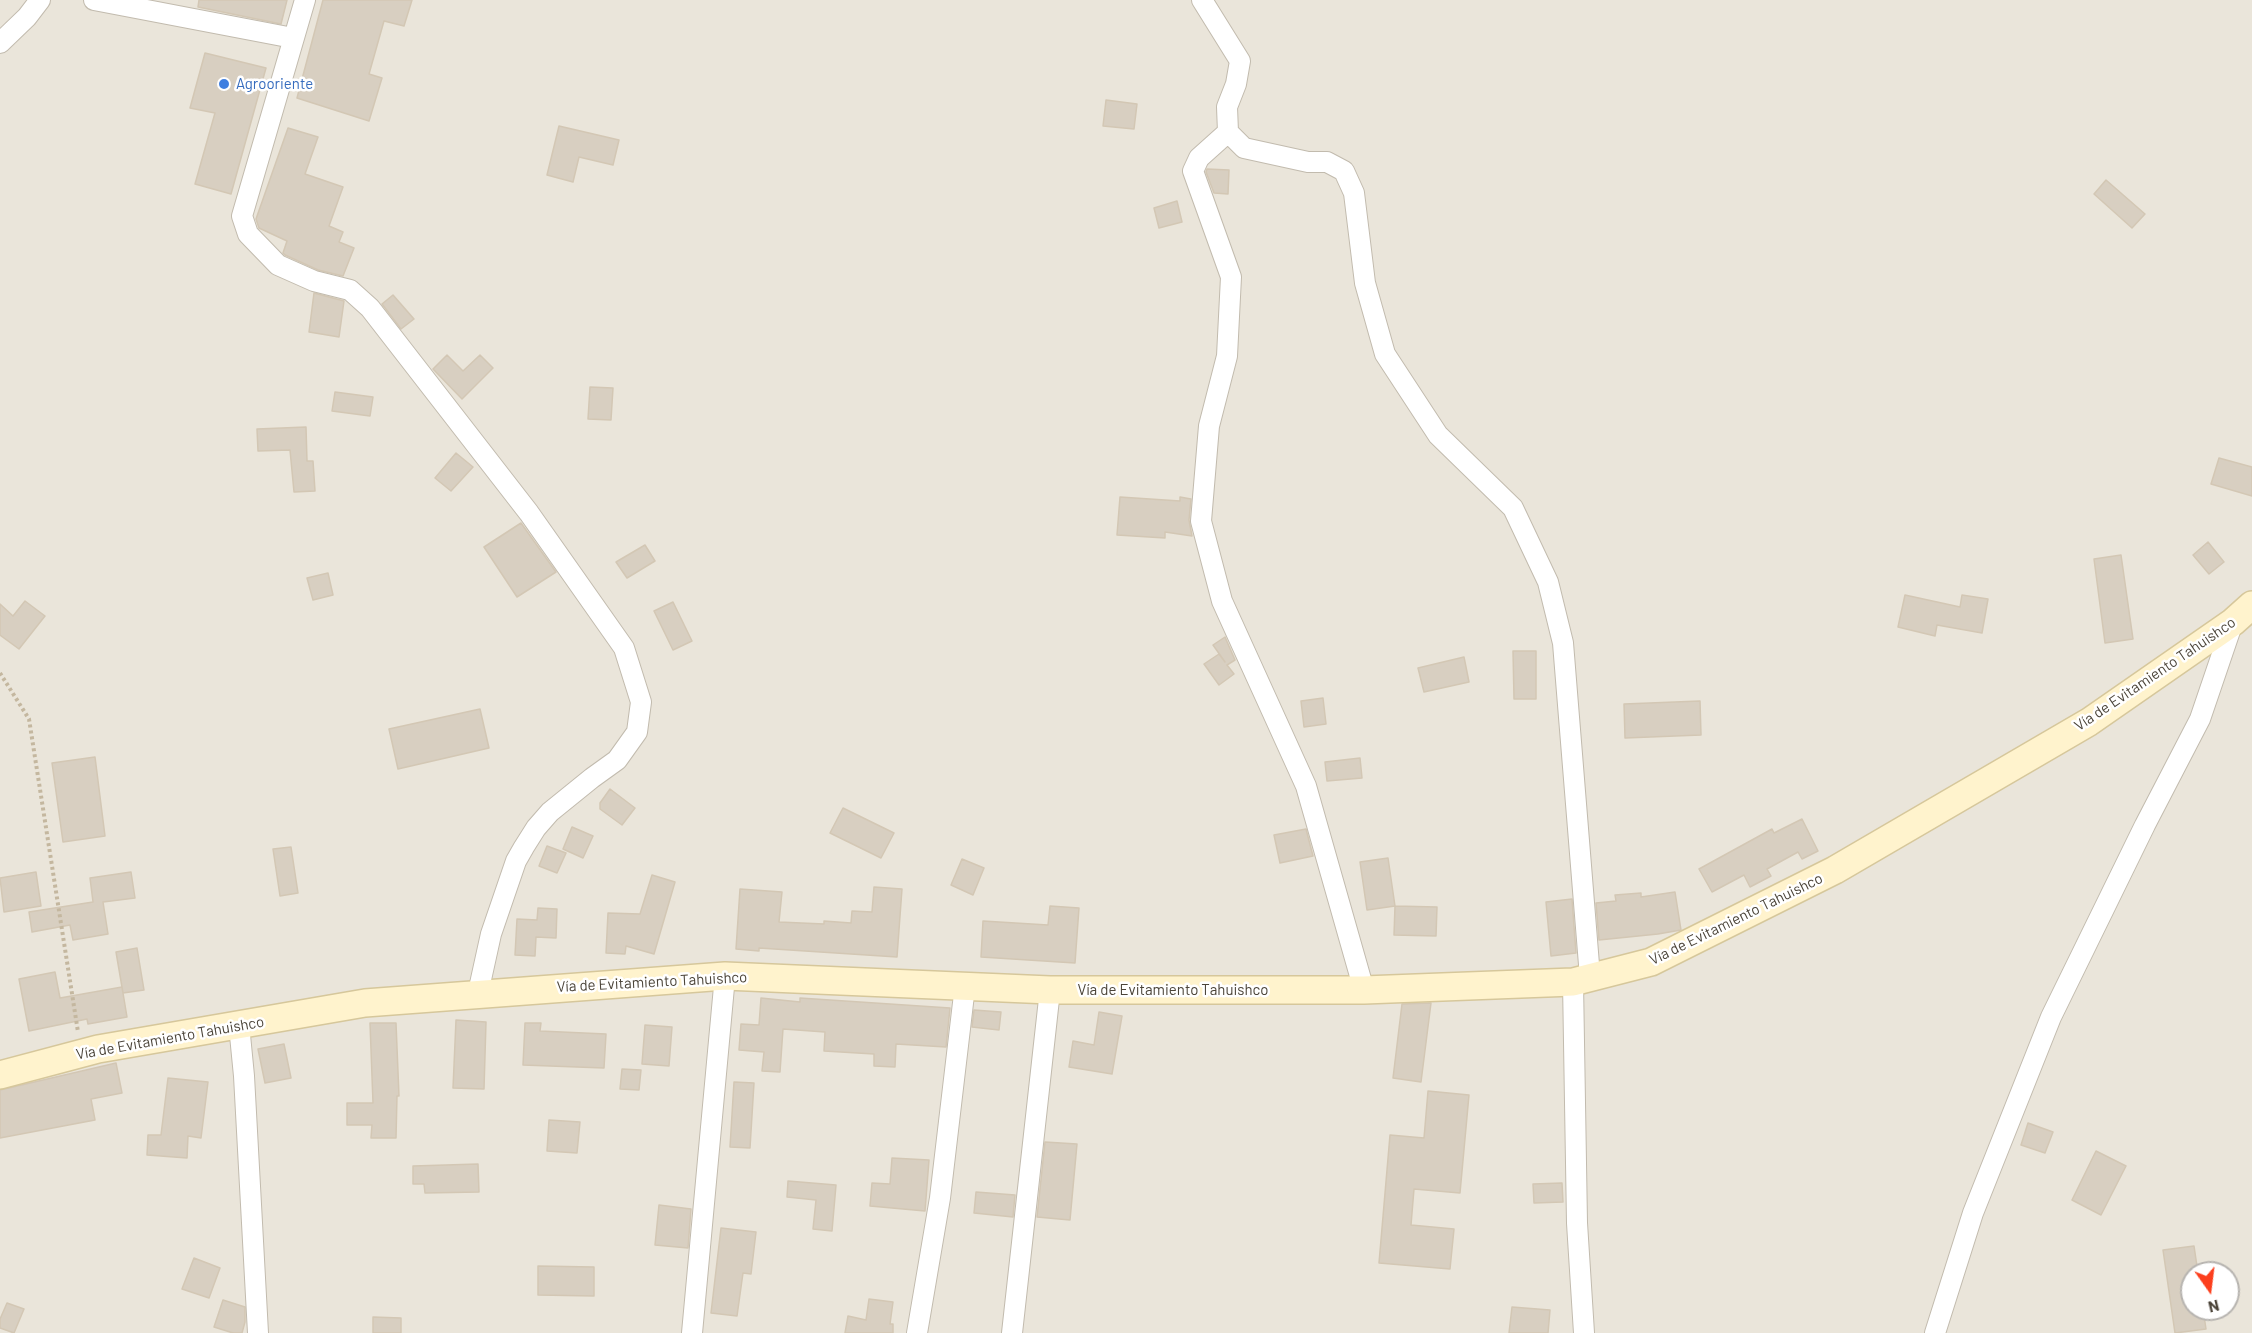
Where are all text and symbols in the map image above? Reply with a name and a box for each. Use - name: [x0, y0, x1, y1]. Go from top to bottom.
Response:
- place label: Agrooriente: [236, 75, 313, 93]
- marker: Agrooriente: [217, 77, 231, 91]
- street label: Vía de Evitamiento Tahuishco: [2071, 613, 2239, 735]
- street label: Vía de Evitamiento Tahuishco: [1646, 869, 1826, 969]
- street label: Vía de Evitamiento Tahuishco: [556, 968, 748, 996]
- street label: Vía de Evitamiento Tahuishco: [1078, 981, 1268, 999]
- street label: Vía de Evitamiento Tahuishco: [74, 1013, 266, 1063]
- north arrow: [2180, 1261, 2240, 1321]
- text: N: [2207, 1297, 2221, 1318]

